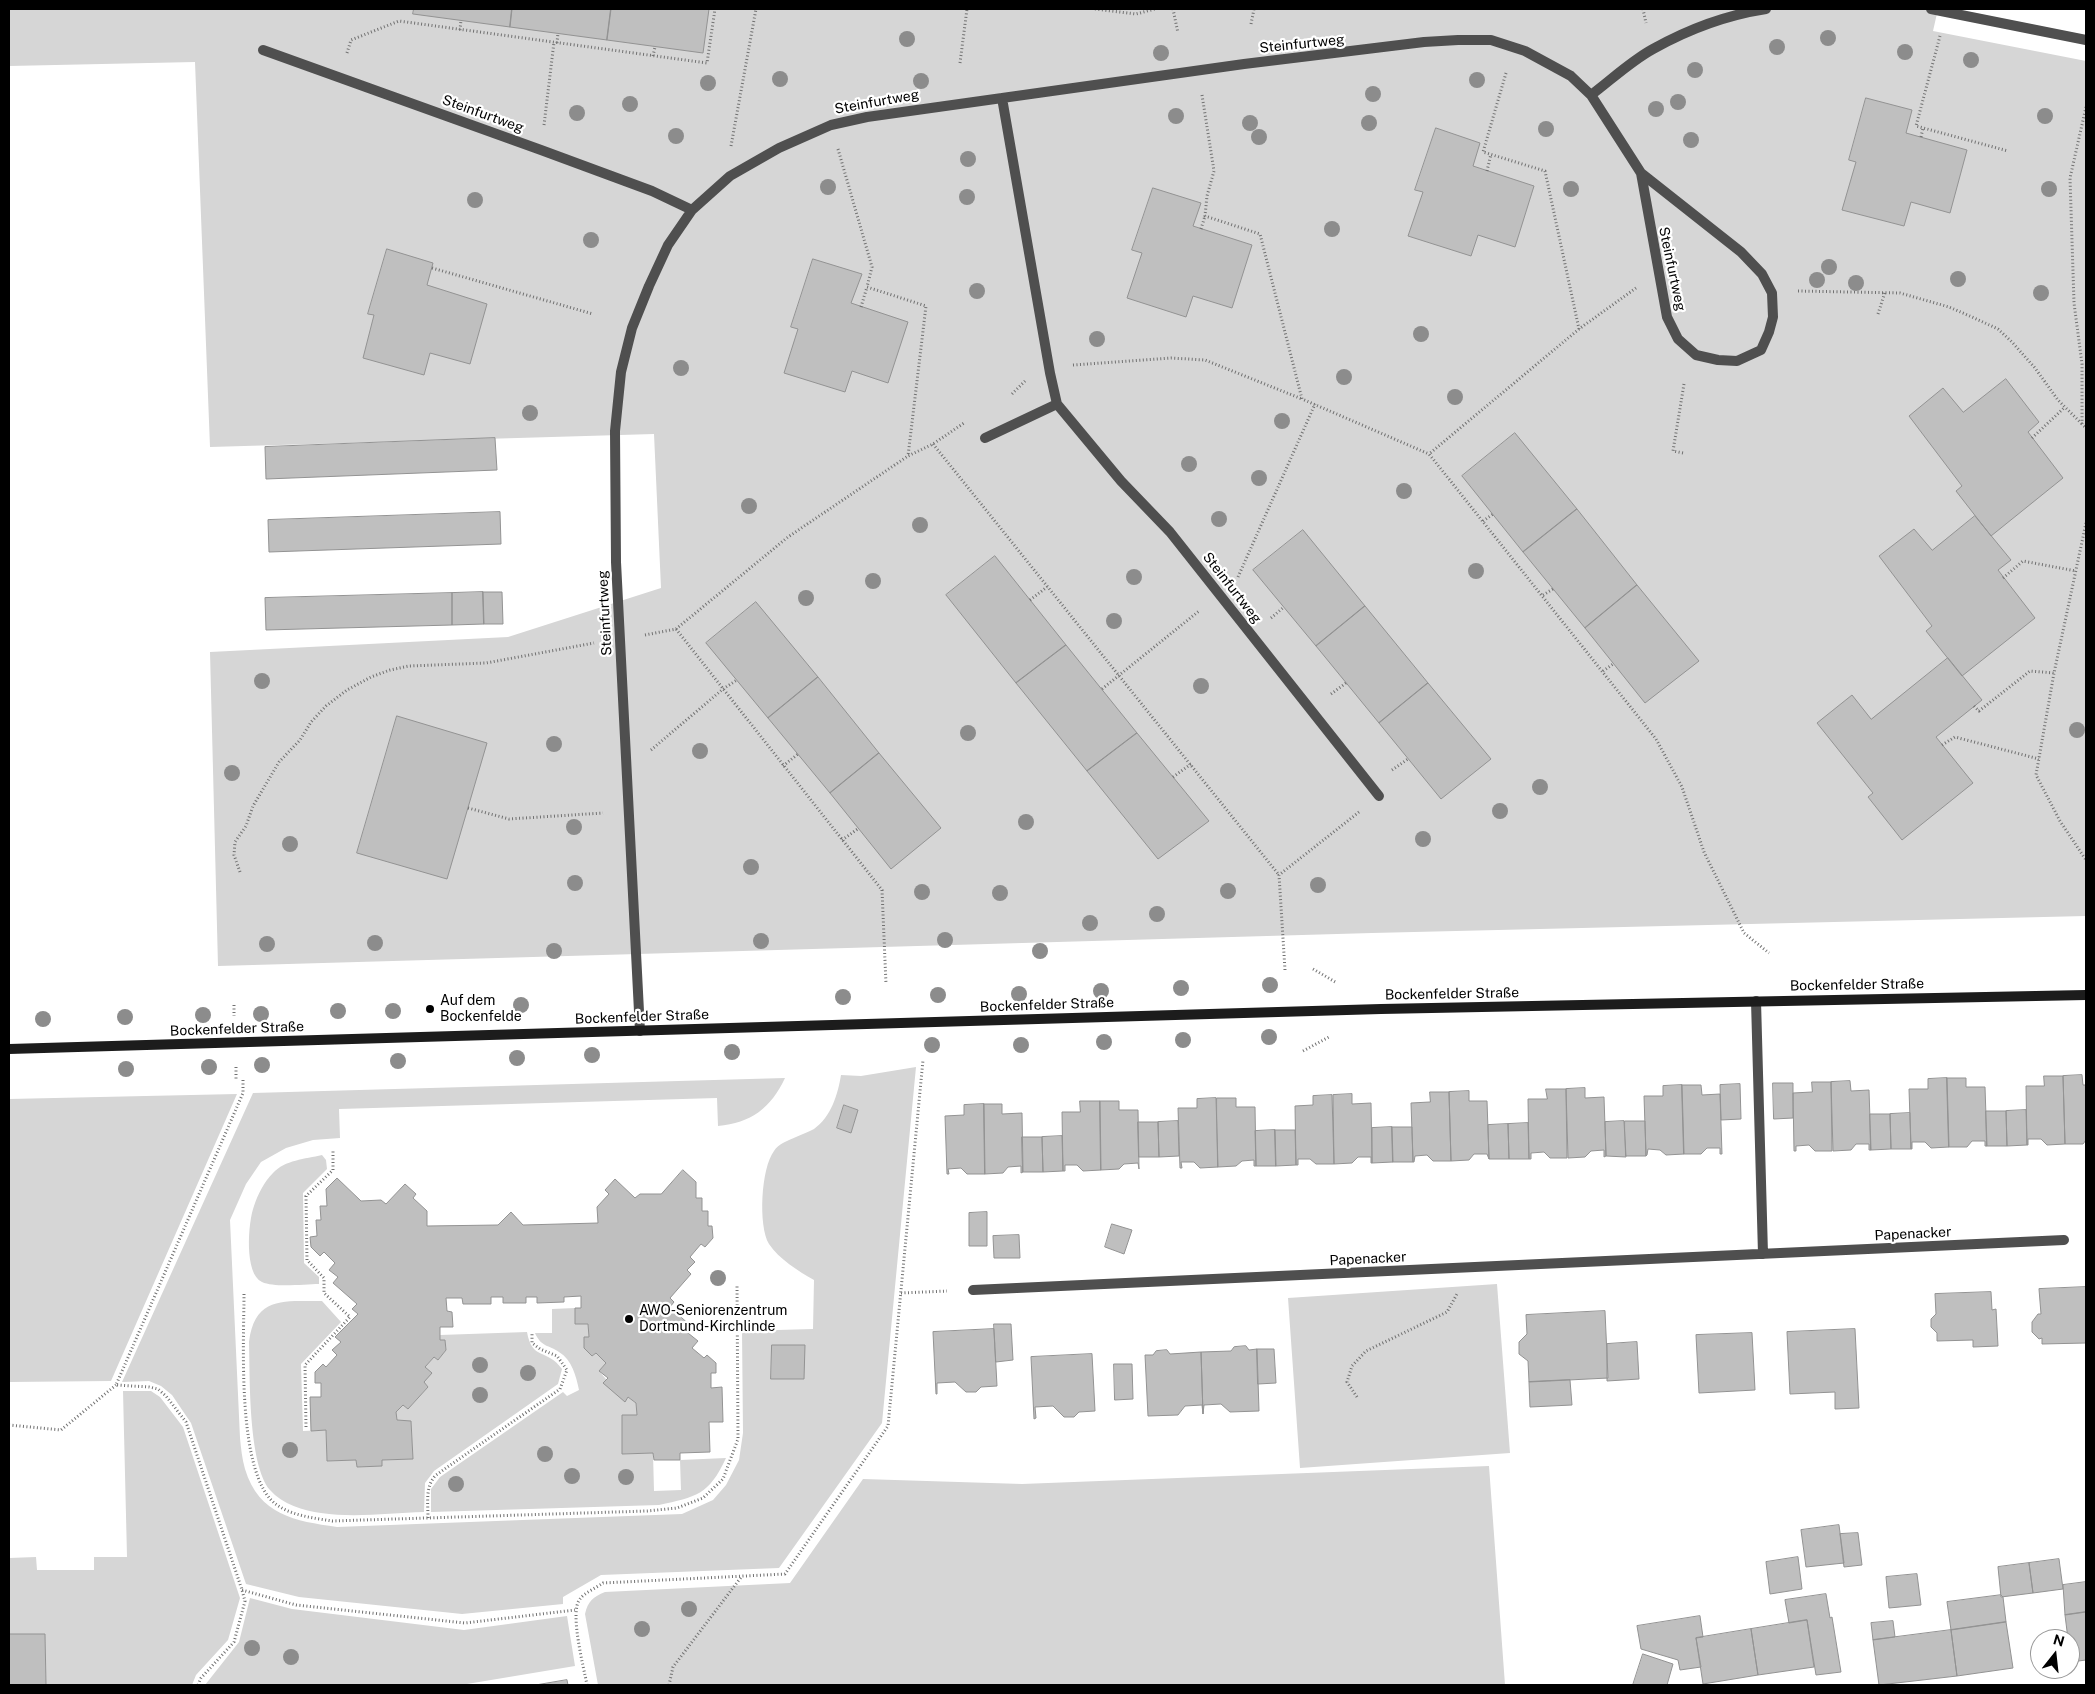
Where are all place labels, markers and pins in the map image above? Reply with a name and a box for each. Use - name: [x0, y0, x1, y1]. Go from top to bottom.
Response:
- place label: Auf dem Bockenfelde: [440, 993, 522, 1026]
- marker: Auf dem Bockenfelde: [424, 1003, 436, 1015]
- place label: AWO-Seniorenzentrum Dortmund-Kirchlinde: [639, 1303, 787, 1335]
- marker: AWO-Seniorenzentrum Dortmund-Kirchlinde: [623, 1313, 635, 1325]

